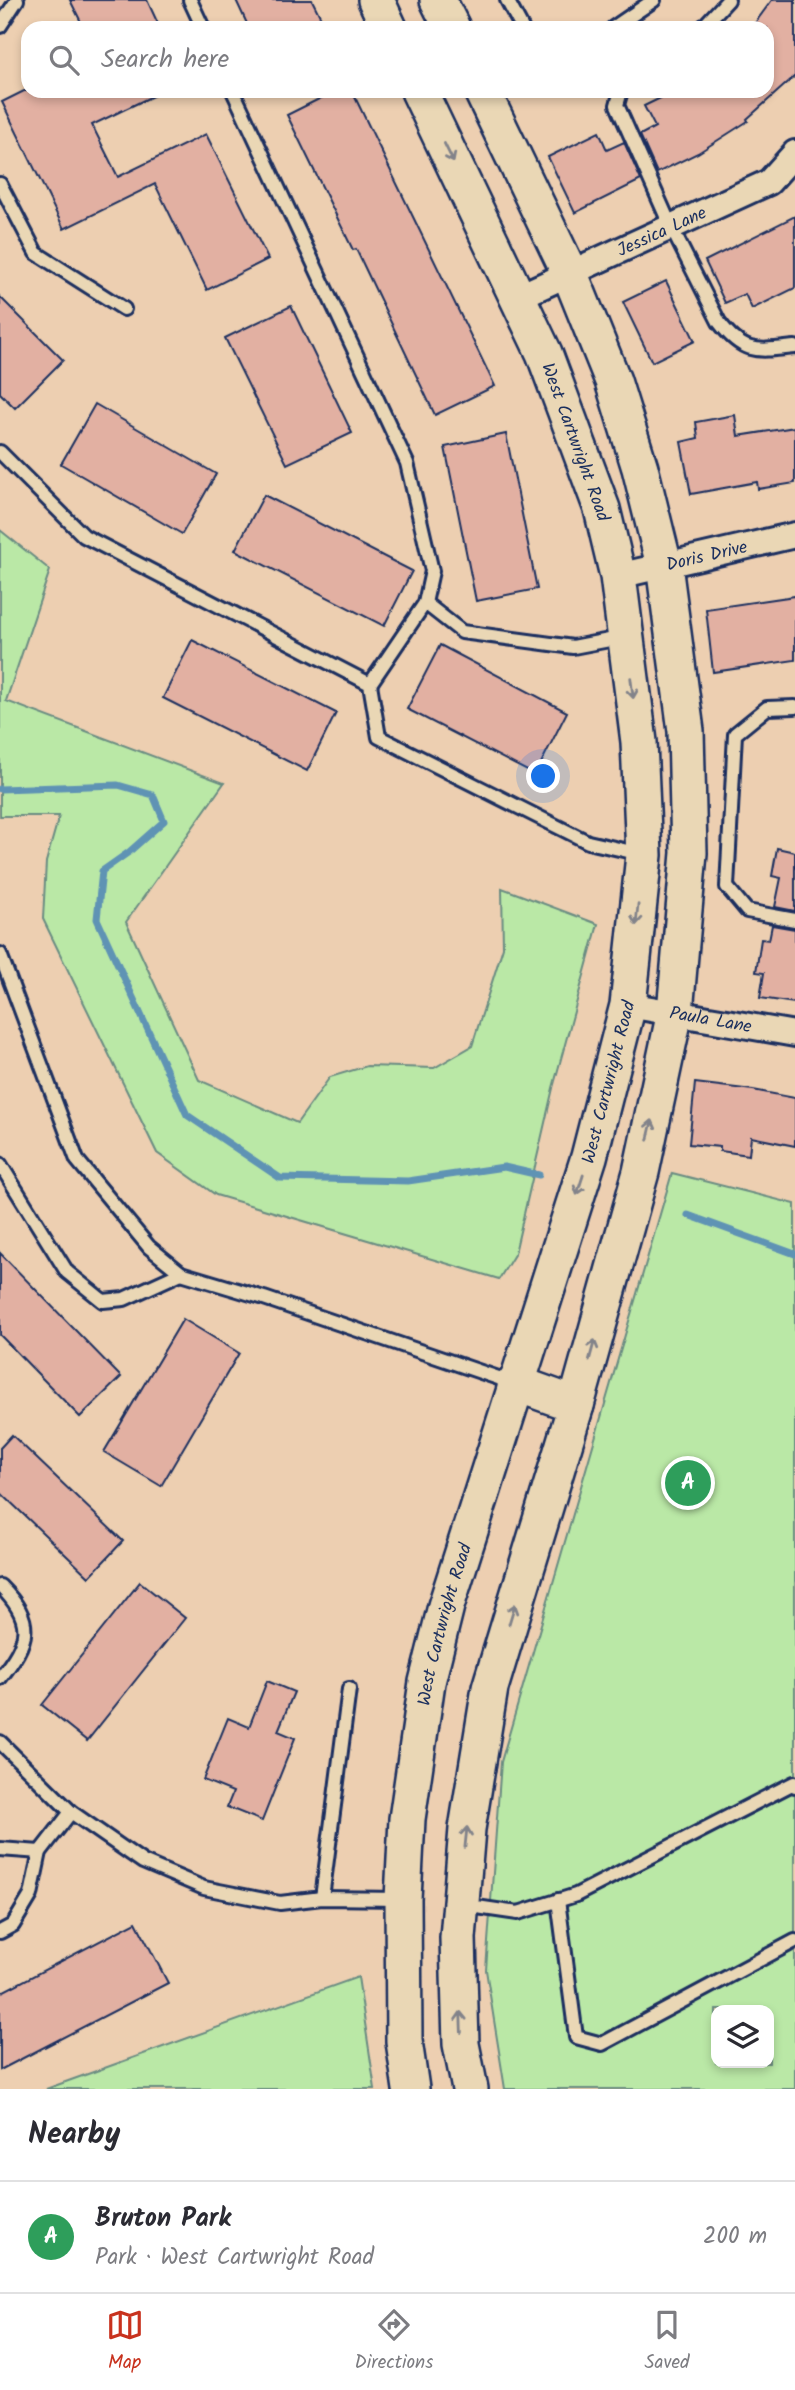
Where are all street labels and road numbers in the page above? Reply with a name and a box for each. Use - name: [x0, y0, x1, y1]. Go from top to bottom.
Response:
- street label: Jessica Lane: [613, 199, 712, 266]
- street label: West Cartwright Road: [532, 359, 617, 527]
- street label: Doris Drive: [664, 533, 750, 580]
- street label: West Cartwright Road: [575, 997, 645, 1167]
- street label: Paula Lane: [667, 999, 754, 1042]
- street label: West Cartwright Road: [411, 1539, 481, 1708]

